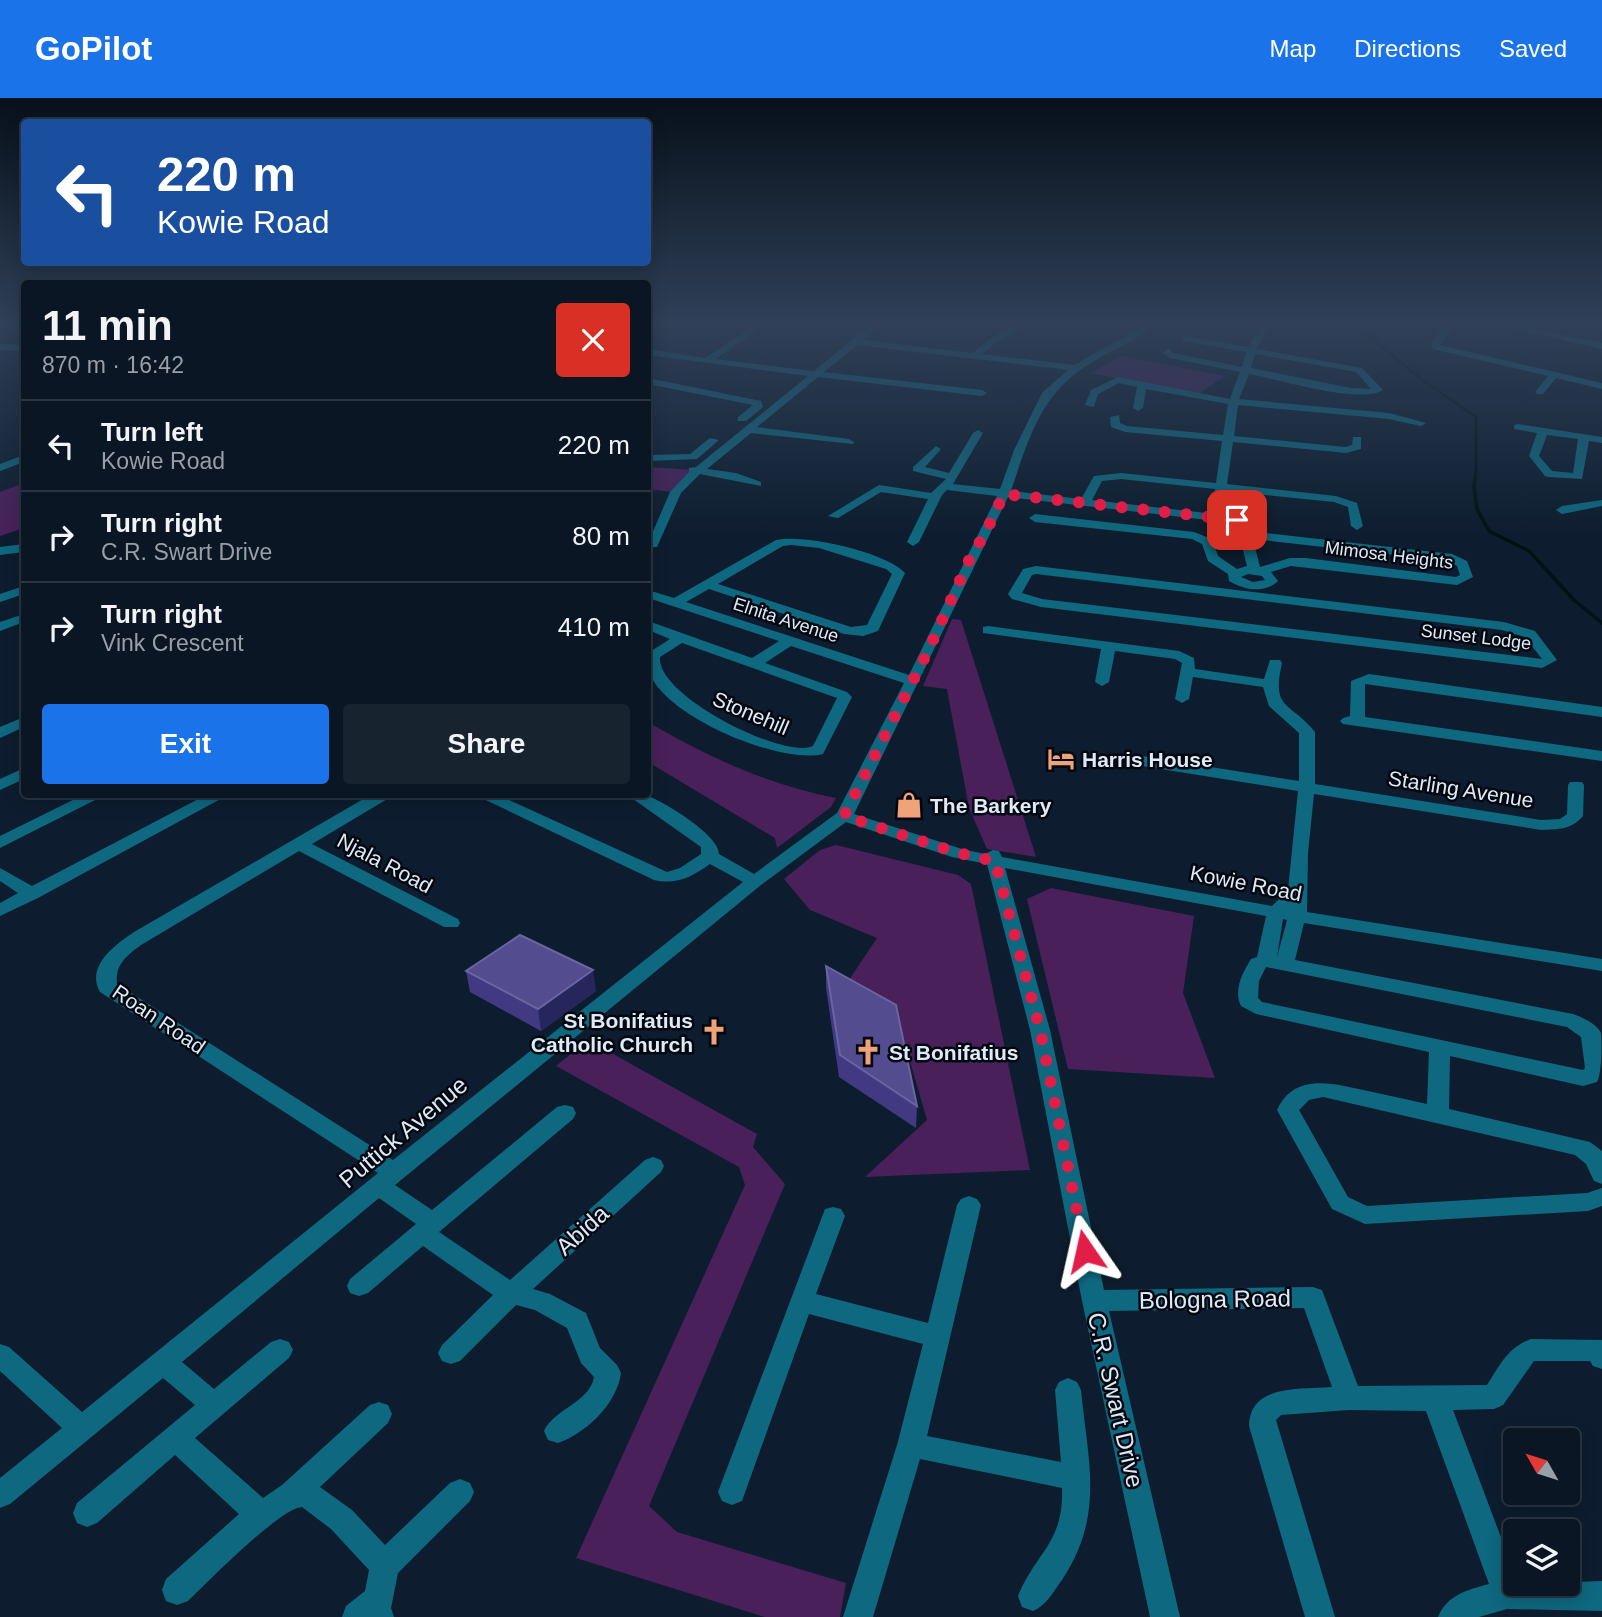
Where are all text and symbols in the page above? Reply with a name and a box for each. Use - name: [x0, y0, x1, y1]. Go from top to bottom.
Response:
- text: GoPilot: [35, 30, 152, 67]
- text: Map: [1270, 35, 1316, 62]
- text: Directions: [1354, 35, 1461, 62]
- text: Saved: [1499, 35, 1567, 62]
- icon: left: [42, 147, 133, 238]
- text: 220 m: [157, 147, 296, 201]
- text: Kowie Road: [157, 204, 330, 240]
- text: 11 min: [42, 302, 173, 349]
- button: close: [556, 303, 630, 377]
- text: 870 m · 16:42: [42, 352, 184, 378]
- text: Turn left: [101, 417, 203, 447]
- icon: left: [42, 427, 80, 465]
- text: 220 m: [558, 430, 630, 460]
- text: Kowie Road: [101, 448, 225, 474]
- pin: [1207, 490, 1267, 550]
- icon: arrive: [1218, 501, 1256, 539]
- text: Turn right: [101, 508, 222, 538]
- icon: right: [42, 518, 80, 556]
- text: 80 m: [572, 521, 630, 551]
- street label: Mimosa Heights: [1324, 537, 1454, 573]
- text: C.R. Swart Drive: [101, 539, 272, 565]
- street label: Elnita Avenue: [731, 594, 841, 646]
- text: Turn right: [101, 599, 222, 629]
- icon: right: [42, 609, 80, 647]
- text: 410 m: [558, 612, 630, 642]
- street label: Sunset Lodge: [1420, 620, 1532, 654]
- text: Vink Crescent: [101, 630, 244, 656]
- street label: Stonehill: [709, 687, 793, 739]
- button: Exit: [42, 704, 329, 784]
- button: Share: [343, 704, 630, 784]
- hotel icon: Harris House: [1046, 744, 1076, 774]
- place label: Harris House: [1082, 748, 1213, 771]
- street label: Starling Avenue: [1387, 766, 1535, 812]
- shop icon: The Barkery: [894, 790, 924, 820]
- place label: The Barkery: [930, 794, 1052, 817]
- street label: Njala Road: [334, 828, 436, 898]
- street label: Kowie Road: [1188, 861, 1304, 905]
- street label: Roan Road: [109, 980, 209, 1058]
- place label: St Bonifatius Catholic Church: [531, 1009, 693, 1056]
- church icon: St Bonifatius Catholic Church: [699, 1017, 729, 1047]
- church icon: St Bonifatius: [853, 1037, 883, 1067]
- place label: St Bonifatius: [889, 1041, 1019, 1064]
- street label: Puttick Avenue: [334, 1071, 472, 1193]
- street label: Abida: [550, 1199, 614, 1261]
- position arrow: [1048, 1214, 1122, 1288]
- street label: Bologna Road: [1139, 1284, 1291, 1314]
- street label: C.R. Swart Drive: [1083, 1310, 1149, 1490]
- north arrow: [1503, 1428, 1580, 1505]
- map controls: [1503, 1428, 1580, 1596]
- button: layers: [1503, 1519, 1580, 1596]

